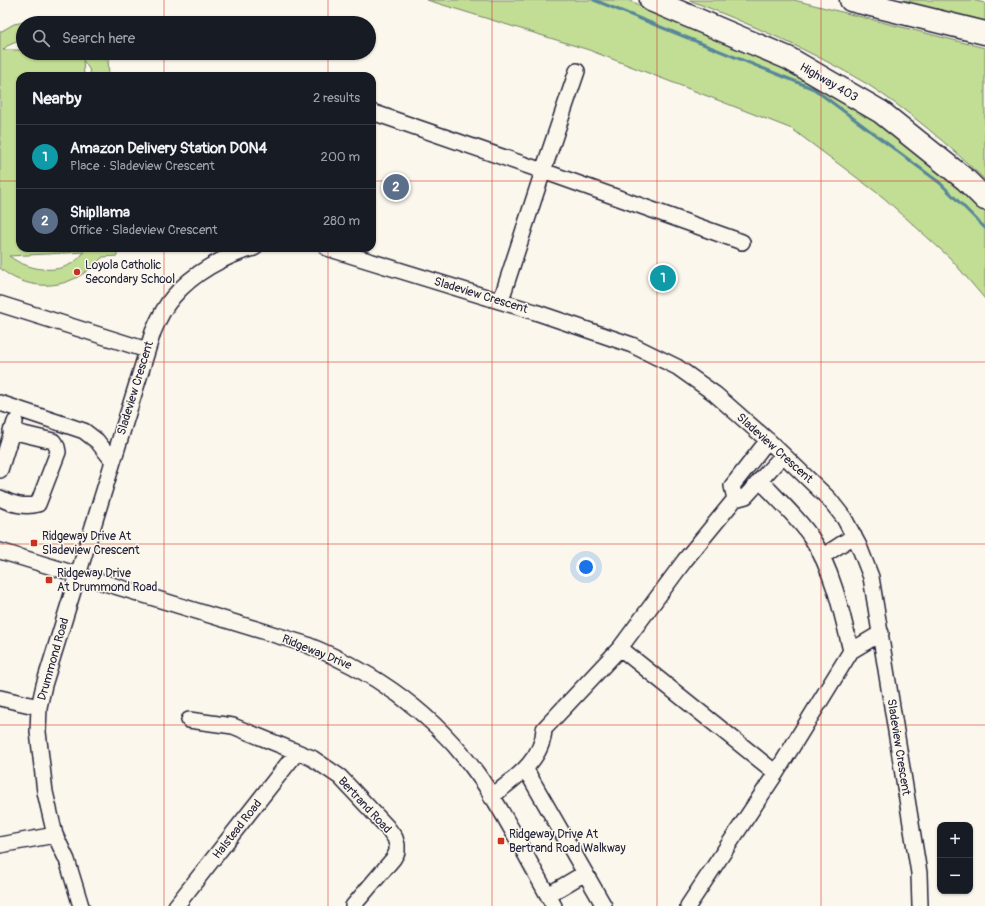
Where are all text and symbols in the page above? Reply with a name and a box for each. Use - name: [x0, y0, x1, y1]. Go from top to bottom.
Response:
- search box: [16, 16, 376, 60]
- icon: search: [30, 27, 52, 49]
- text: Search here: [62, 29, 135, 48]
- street label: Highway 403: [797, 60, 861, 105]
- text: Nearby: [32, 88, 81, 109]
- text: 2 results: [313, 90, 360, 106]
- text: Amazon Delivery Station DON4: [70, 139, 267, 158]
- text: 1: [42, 149, 48, 165]
- text: 200 m: [321, 149, 360, 165]
- text: Place · Sladeview Crescent: [70, 158, 215, 174]
- pin: 2: [383, 172, 409, 202]
- text: Shipllama: [70, 203, 130, 222]
- text: 2: [41, 213, 49, 229]
- text: 280 m: [323, 213, 360, 229]
- text: Office · Sladeview Crescent: [70, 222, 218, 238]
- place label: Loyola Catholic Secondary School: [85, 258, 175, 287]
- pin: 1: [650, 263, 676, 293]
- marker: Loyola Catholic Secondary School: [72, 267, 82, 277]
- street label: Sladeview Crescent: [432, 274, 530, 317]
- street label: Sladeview Crescent: [114, 339, 157, 437]
- street label: Sladeview Crescent: [733, 410, 816, 487]
- place label: Ridgeway Drive At Sladeview Crescent: [42, 529, 140, 558]
- marker: Ridgeway Drive At Sladeview Crescent: [29, 538, 39, 548]
- your location: [576, 557, 596, 577]
- place label: Ridgeway Drive At Drummond Road: [57, 566, 158, 595]
- marker: Ridgeway Drive At Drummond Road: [44, 575, 54, 585]
- street label: Drummond Road: [35, 616, 72, 702]
- street label: Ridgeway Drive: [280, 632, 354, 673]
- street label: Sladeview Crescent: [883, 698, 914, 797]
- street label: Bertrand Road: [335, 774, 395, 837]
- street label: Halstead Road: [210, 797, 265, 862]
- map controls: [937, 822, 973, 894]
- button: +: [937, 822, 973, 858]
- place label: Ridgeway Drive At Bertrand Road Walkway: [509, 827, 626, 856]
- marker: Ridgeway Drive At Bertrand Road Walkway: [496, 836, 506, 846]
- button: −: [937, 858, 973, 894]

